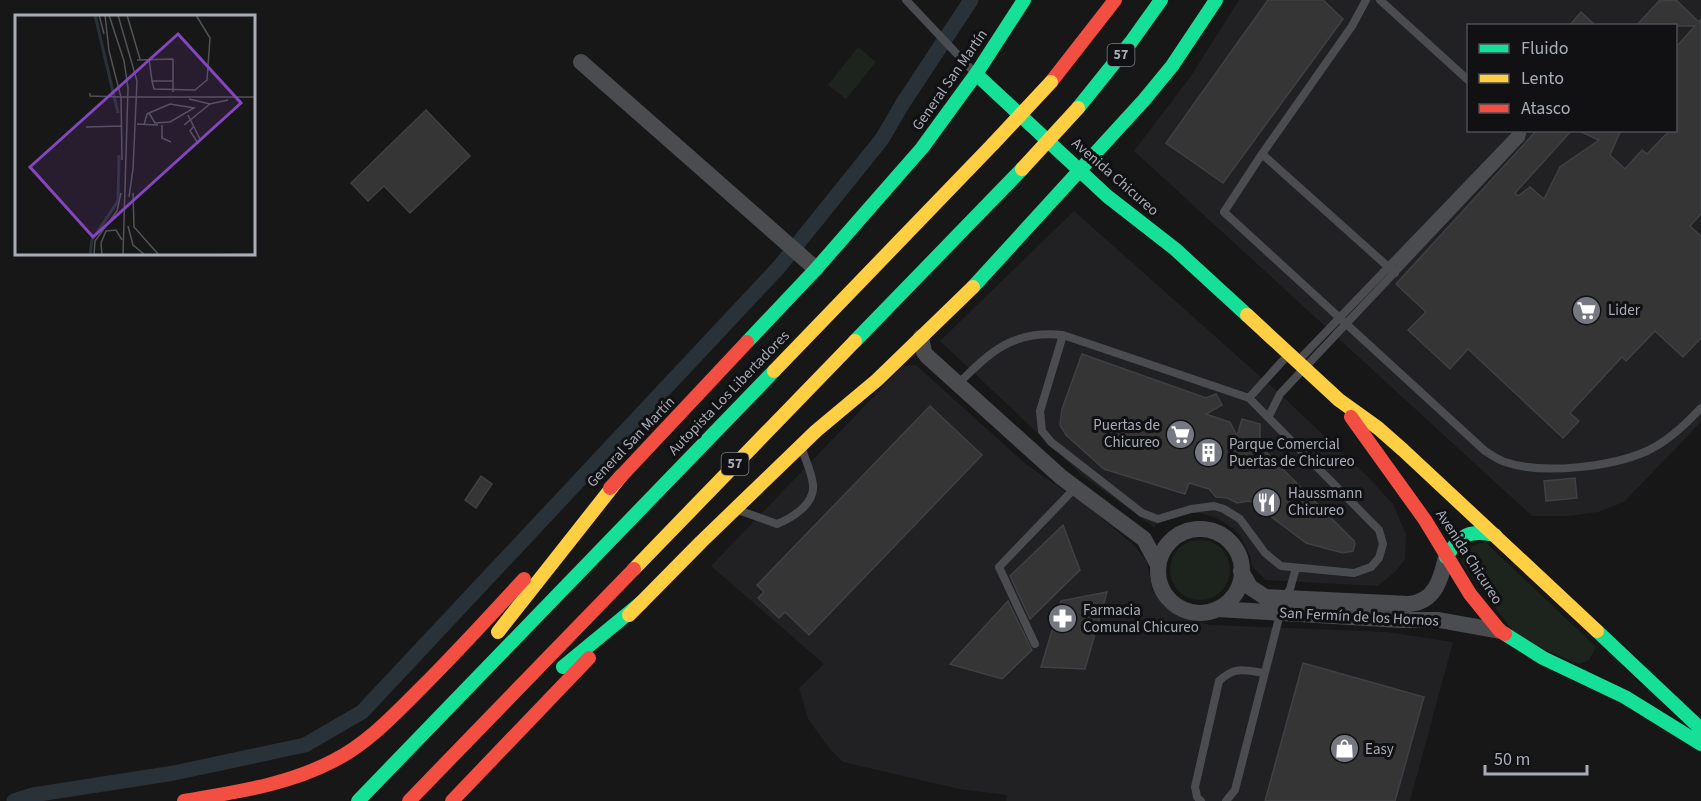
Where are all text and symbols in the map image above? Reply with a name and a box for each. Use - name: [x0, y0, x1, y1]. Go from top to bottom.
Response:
- inset map: [15, 15, 255, 255]
- legend: [1467, 24, 1677, 132]
- street label: General San Martín: [907, 25, 993, 135]
- text: Fluido: [1521, 36, 1568, 61]
- road number: 57: [1108, 44, 1134, 66]
- text: Lento: [1521, 66, 1564, 91]
- text: Atasco: [1521, 96, 1570, 121]
- street label: Avenida Chicureo: [1067, 133, 1163, 221]
- supermarket icon: Lider: [1571, 294, 1603, 326]
- place label: Lider: [1608, 300, 1641, 321]
- street label: Autopista Los Libertadores: [664, 326, 794, 460]
- street label: General San Martín: [582, 392, 680, 492]
- place label: Puertas de Chicureo: [1093, 415, 1160, 453]
- supermarket icon: Puertas de Chicureo: [1165, 418, 1197, 450]
- place label: Parque Comercial Puertas de Chicureo: [1229, 434, 1355, 472]
- building icon: Parque Comercial Puertas de Chicureo: [1192, 437, 1224, 469]
- road number: 57: [722, 453, 748, 475]
- place label: Haussmann Chicureo: [1288, 483, 1362, 521]
- restaurant icon: Haussmann Chicureo: [1251, 486, 1283, 518]
- street label: Avenida Chicureo: [1430, 505, 1508, 609]
- place label: Farmacia Comunal Chicureo: [1083, 600, 1199, 638]
- street label: San Fermín de los Hornos: [1279, 602, 1439, 632]
- pharmacy icon: Farmacia Comunal Chicureo: [1046, 603, 1078, 635]
- shop icon: Easy: [1328, 733, 1360, 765]
- scale bar: [1485, 738, 1587, 776]
- place label: Easy: [1365, 739, 1394, 760]
- text: 50 m: [1494, 747, 1530, 772]

